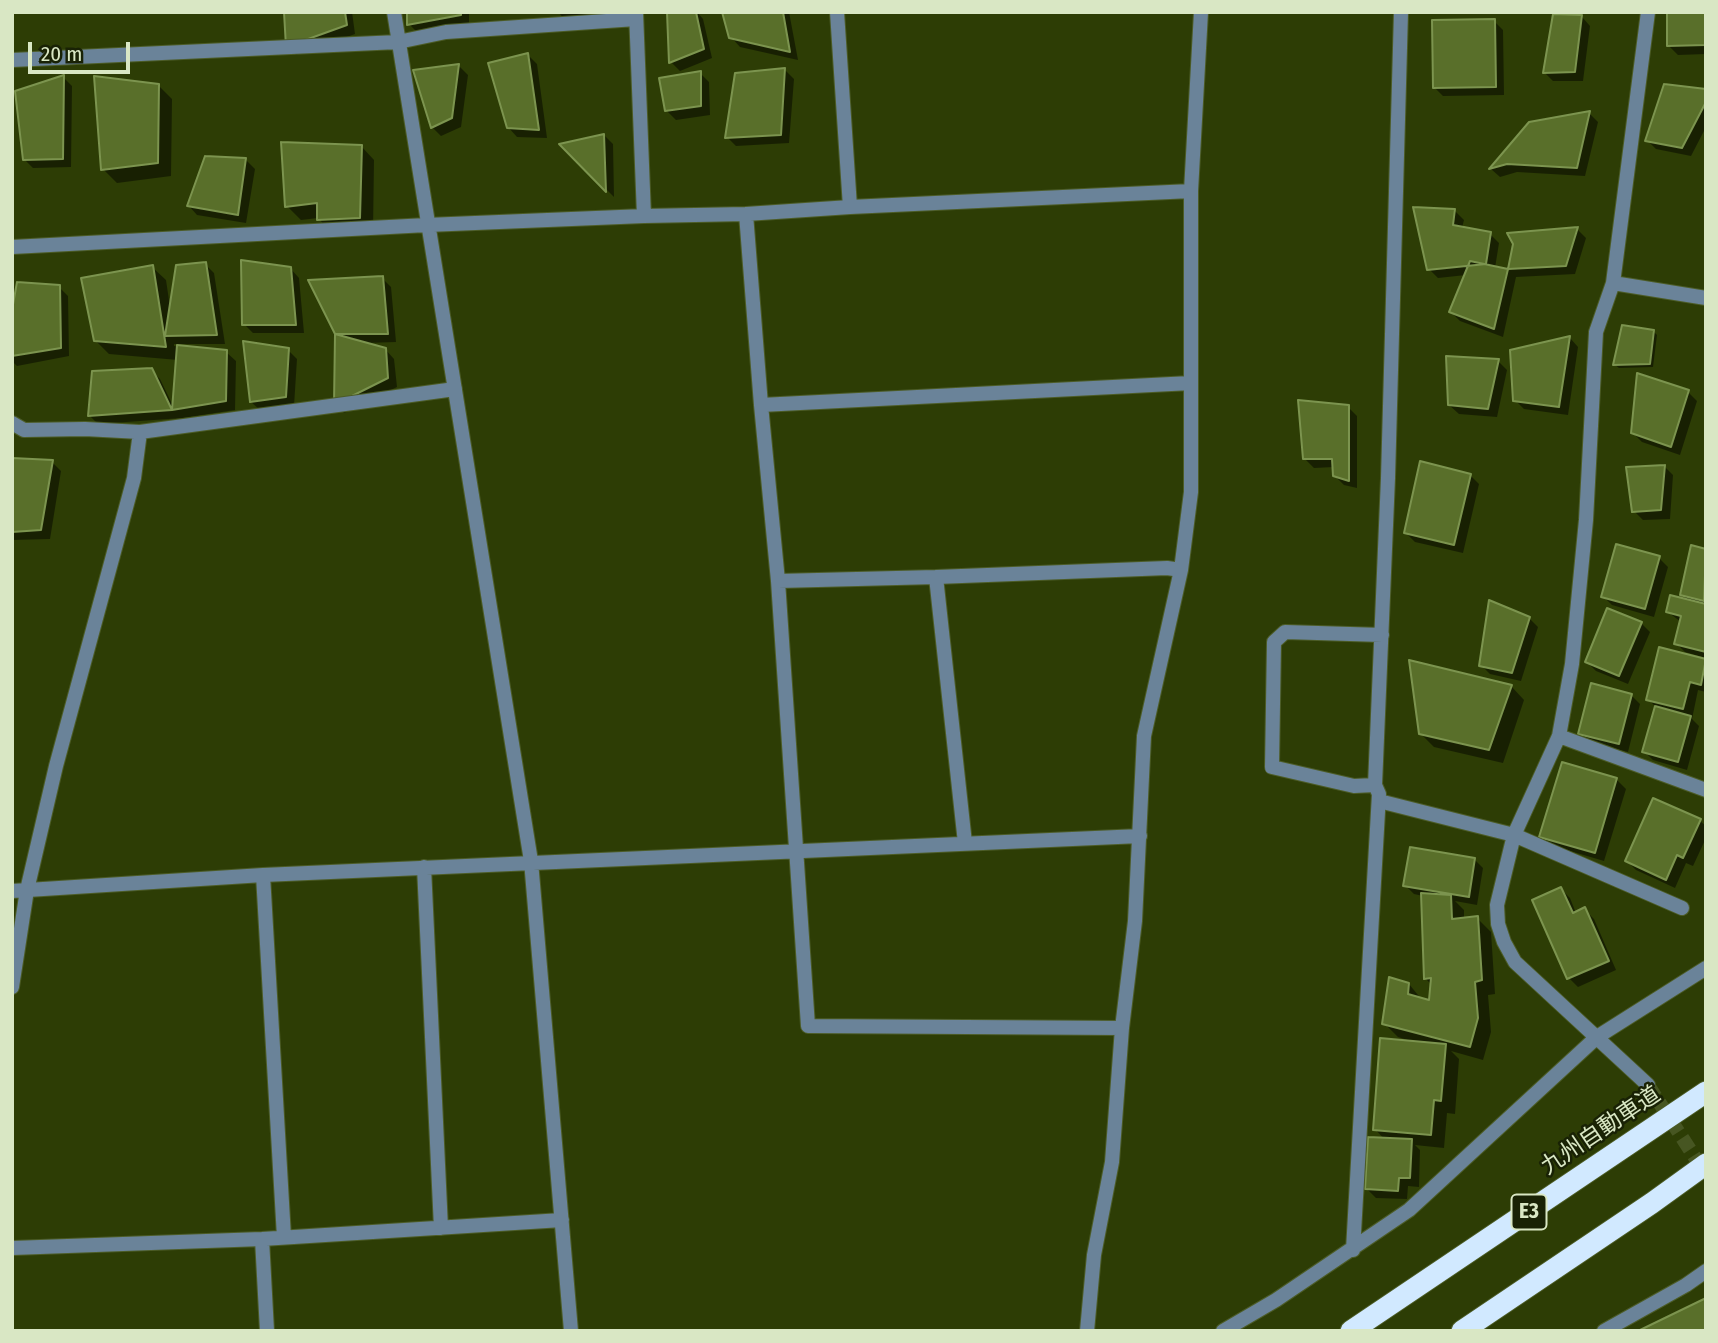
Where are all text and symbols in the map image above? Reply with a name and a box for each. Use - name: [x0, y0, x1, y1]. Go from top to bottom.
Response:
- scale bar: [32, 28, 133, 72]
- text: 20 m: [41, 41, 82, 67]
- street label: 九州自動車道: [1536, 1081, 1666, 1181]
- road number: E3: [1512, 1194, 1546, 1230]

